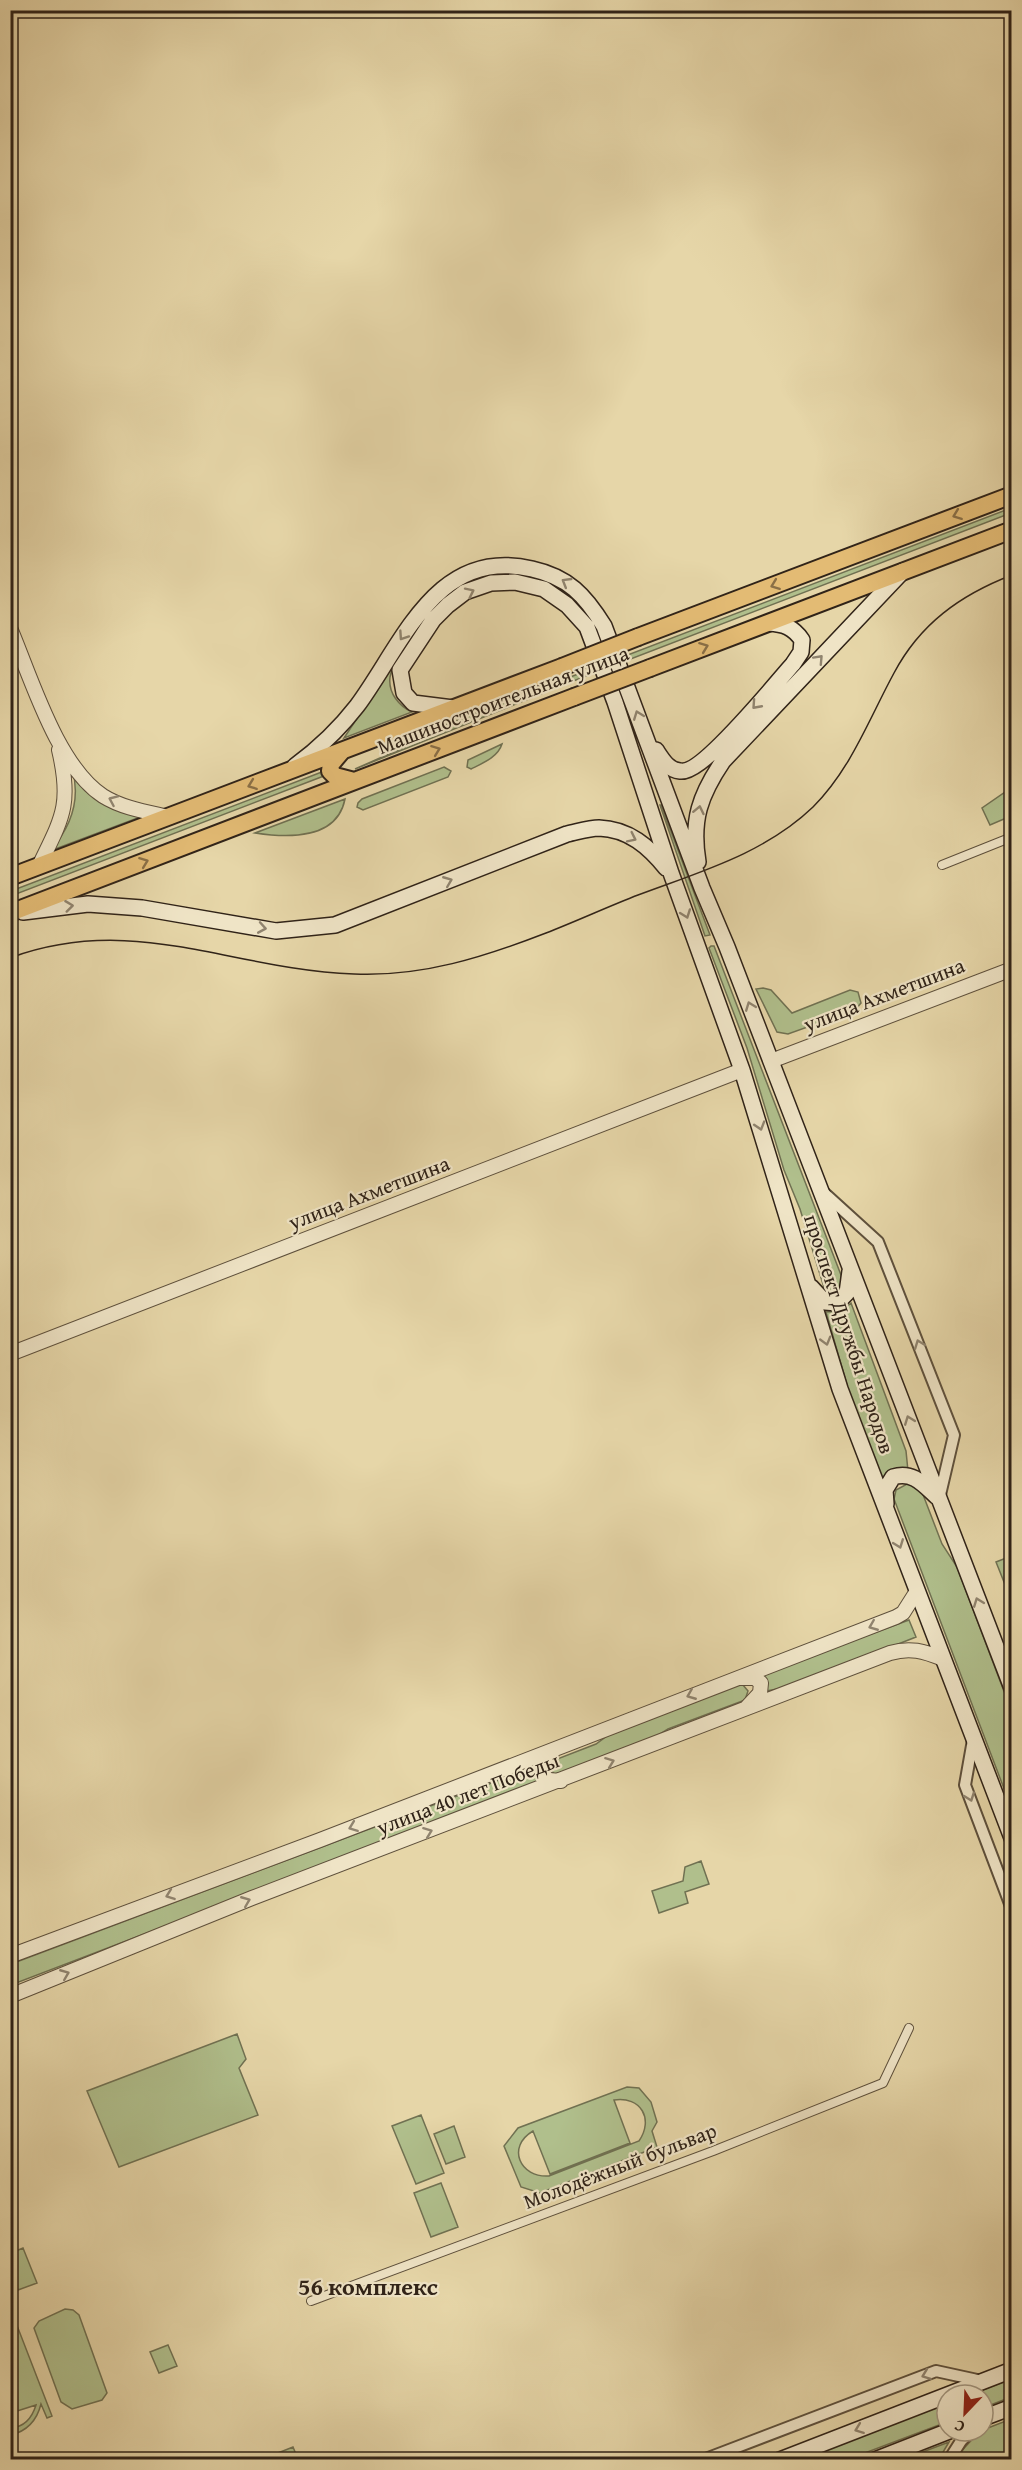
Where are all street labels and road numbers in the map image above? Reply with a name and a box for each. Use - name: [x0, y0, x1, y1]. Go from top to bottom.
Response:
- street label: Машиностроительная улица: [372, 637, 633, 762]
- street label: улица Ахметшина: [798, 950, 969, 1040]
- street label: улица Ахметшина: [283, 1148, 454, 1238]
- street label: проспект Дружбы Народов: [796, 1210, 903, 1457]
- street label: улица 40 лет Победы: [371, 1744, 564, 1843]
- street label: Молодёжный бульвар: [519, 2114, 721, 2217]

